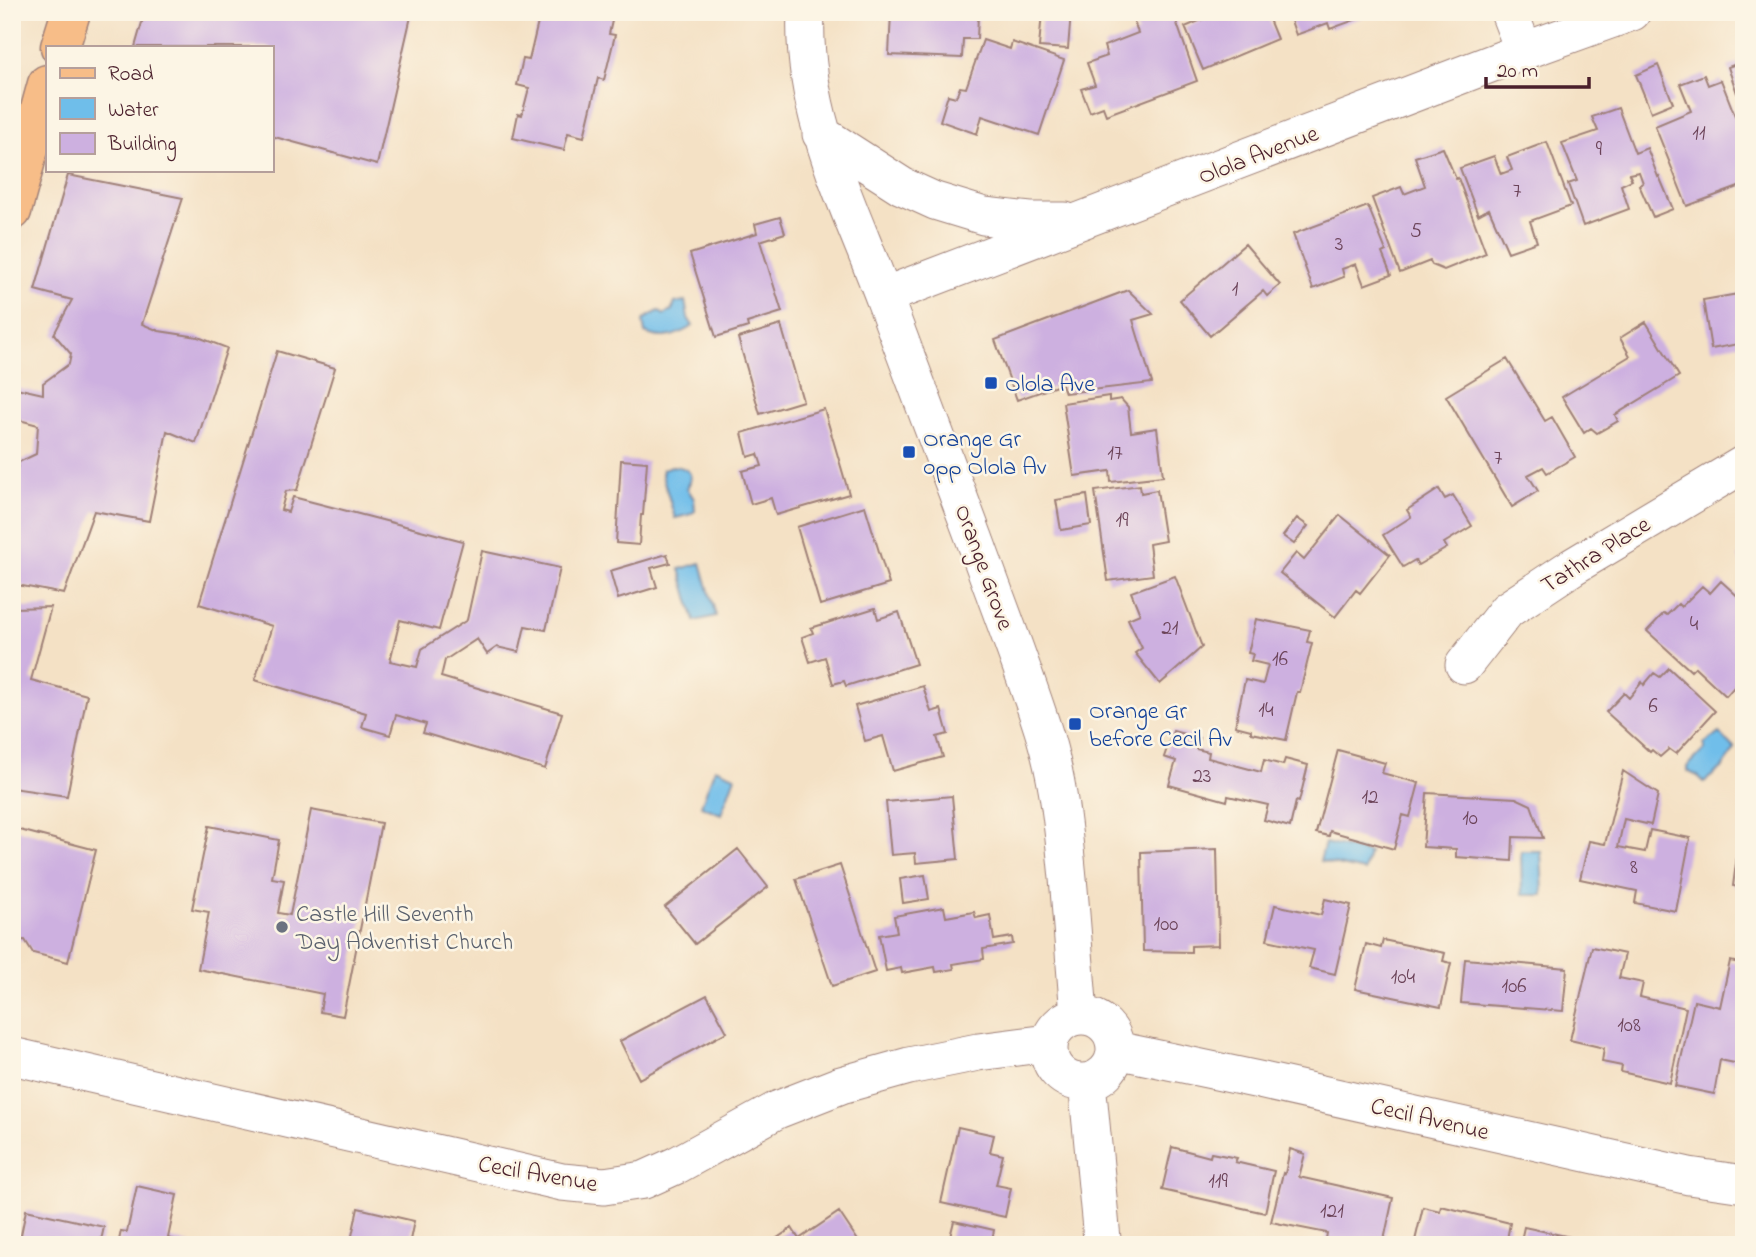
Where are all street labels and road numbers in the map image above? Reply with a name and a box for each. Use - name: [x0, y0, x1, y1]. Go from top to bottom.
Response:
- street label: Olola Avenue: [1194, 117, 1324, 195]
- street label: Orange Grove: [944, 500, 1022, 636]
- street label: Tathra Place: [1535, 508, 1658, 604]
- street label: Cecil Avenue: [1367, 1090, 1492, 1151]
- street label: Cecil Avenue: [475, 1148, 600, 1203]

